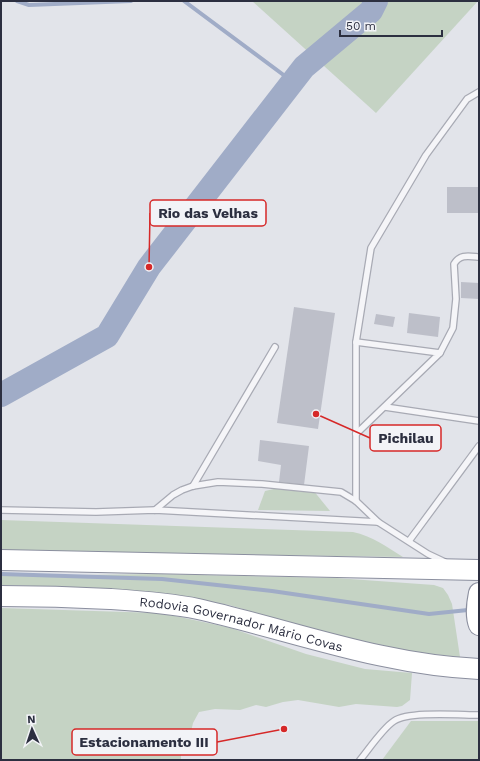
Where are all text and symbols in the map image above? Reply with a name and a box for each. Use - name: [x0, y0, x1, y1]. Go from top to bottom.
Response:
- scale bar: [340, 12, 442, 38]
- text: 50 m: [346, 19, 376, 33]
- callout: Rio das Velhas: [150, 200, 266, 226]
- text: Rio das Velhas: [158, 205, 258, 221]
- callout: Pichilau: [370, 425, 441, 451]
- text: Pichilau: [378, 430, 434, 446]
- street label: Rodovia Governador Mário Covas: [139, 594, 345, 654]
- north arrow: [12, 709, 52, 749]
- text: N: [27, 713, 36, 726]
- callout: Estacionamento III: [72, 729, 217, 755]
- text: Estacionamento III: [79, 734, 209, 750]

